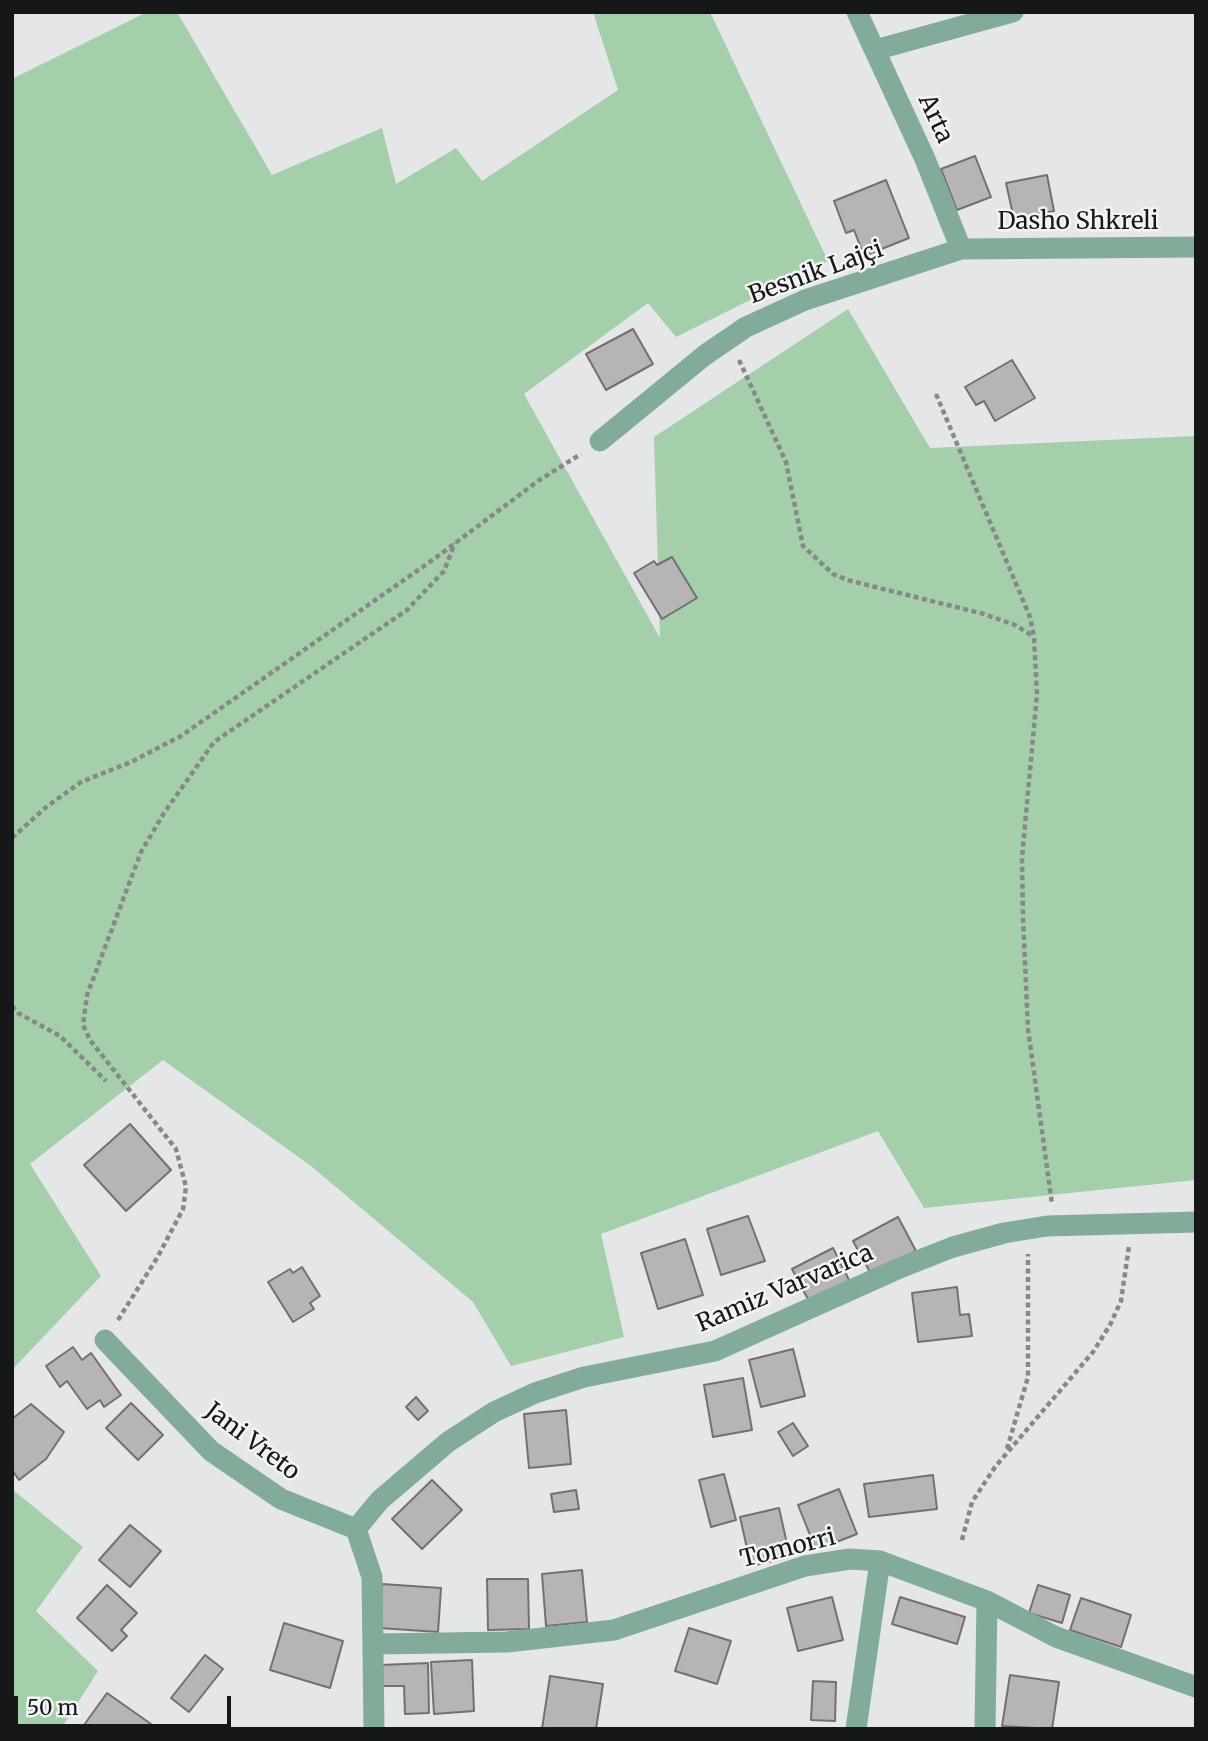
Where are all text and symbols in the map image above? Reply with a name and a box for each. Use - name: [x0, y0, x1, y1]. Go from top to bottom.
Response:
- street label: Arta: [911, 90, 959, 148]
- street label: Dasho Shkreli: [997, 208, 1159, 236]
- street label: Besnik Lajçi: [745, 235, 887, 311]
- street label: Ramiz Varvarica: [693, 1239, 877, 1339]
- street label: Jani Vreto: [199, 1397, 305, 1487]
- street label: Tomorri: [737, 1523, 839, 1575]
- scale bar: [18, 1682, 234, 1726]
- text: 50 m: [27, 1694, 78, 1721]

